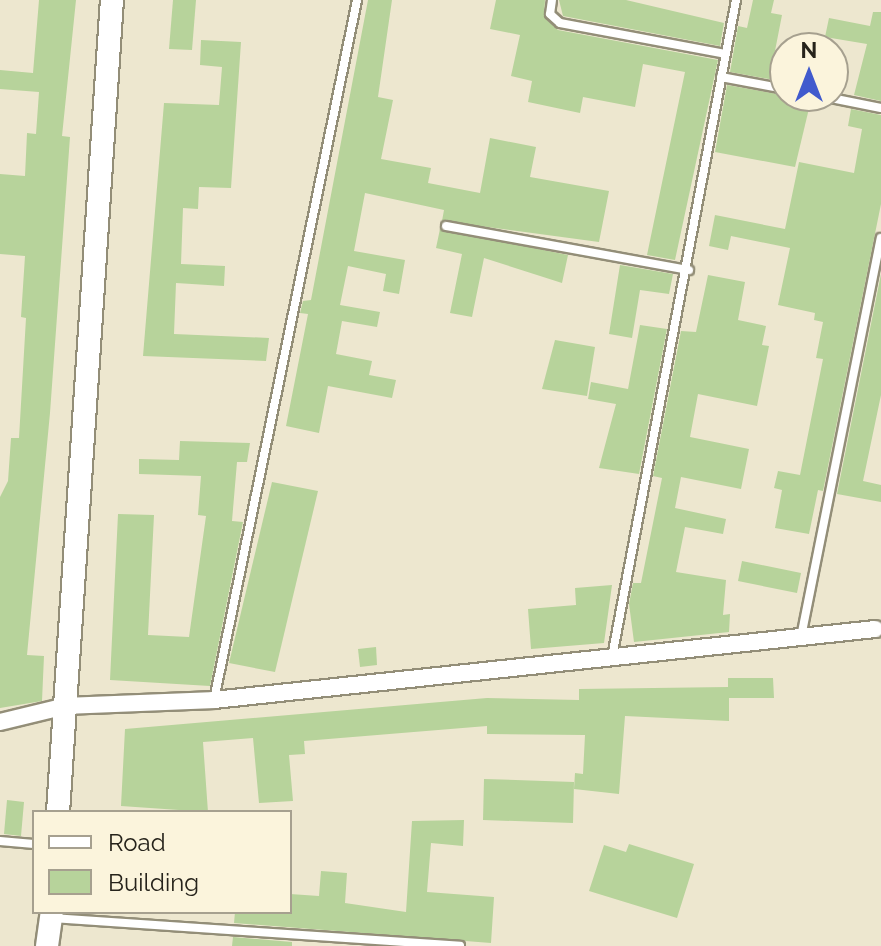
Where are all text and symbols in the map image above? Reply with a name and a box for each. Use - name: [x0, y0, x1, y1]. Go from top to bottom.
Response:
- north arrow: [769, 32, 849, 112]
- text: N: [801, 37, 817, 63]
- legend: [32, 810, 292, 914]
- text: Road: [108, 828, 166, 857]
- text: Building: [108, 868, 199, 897]

